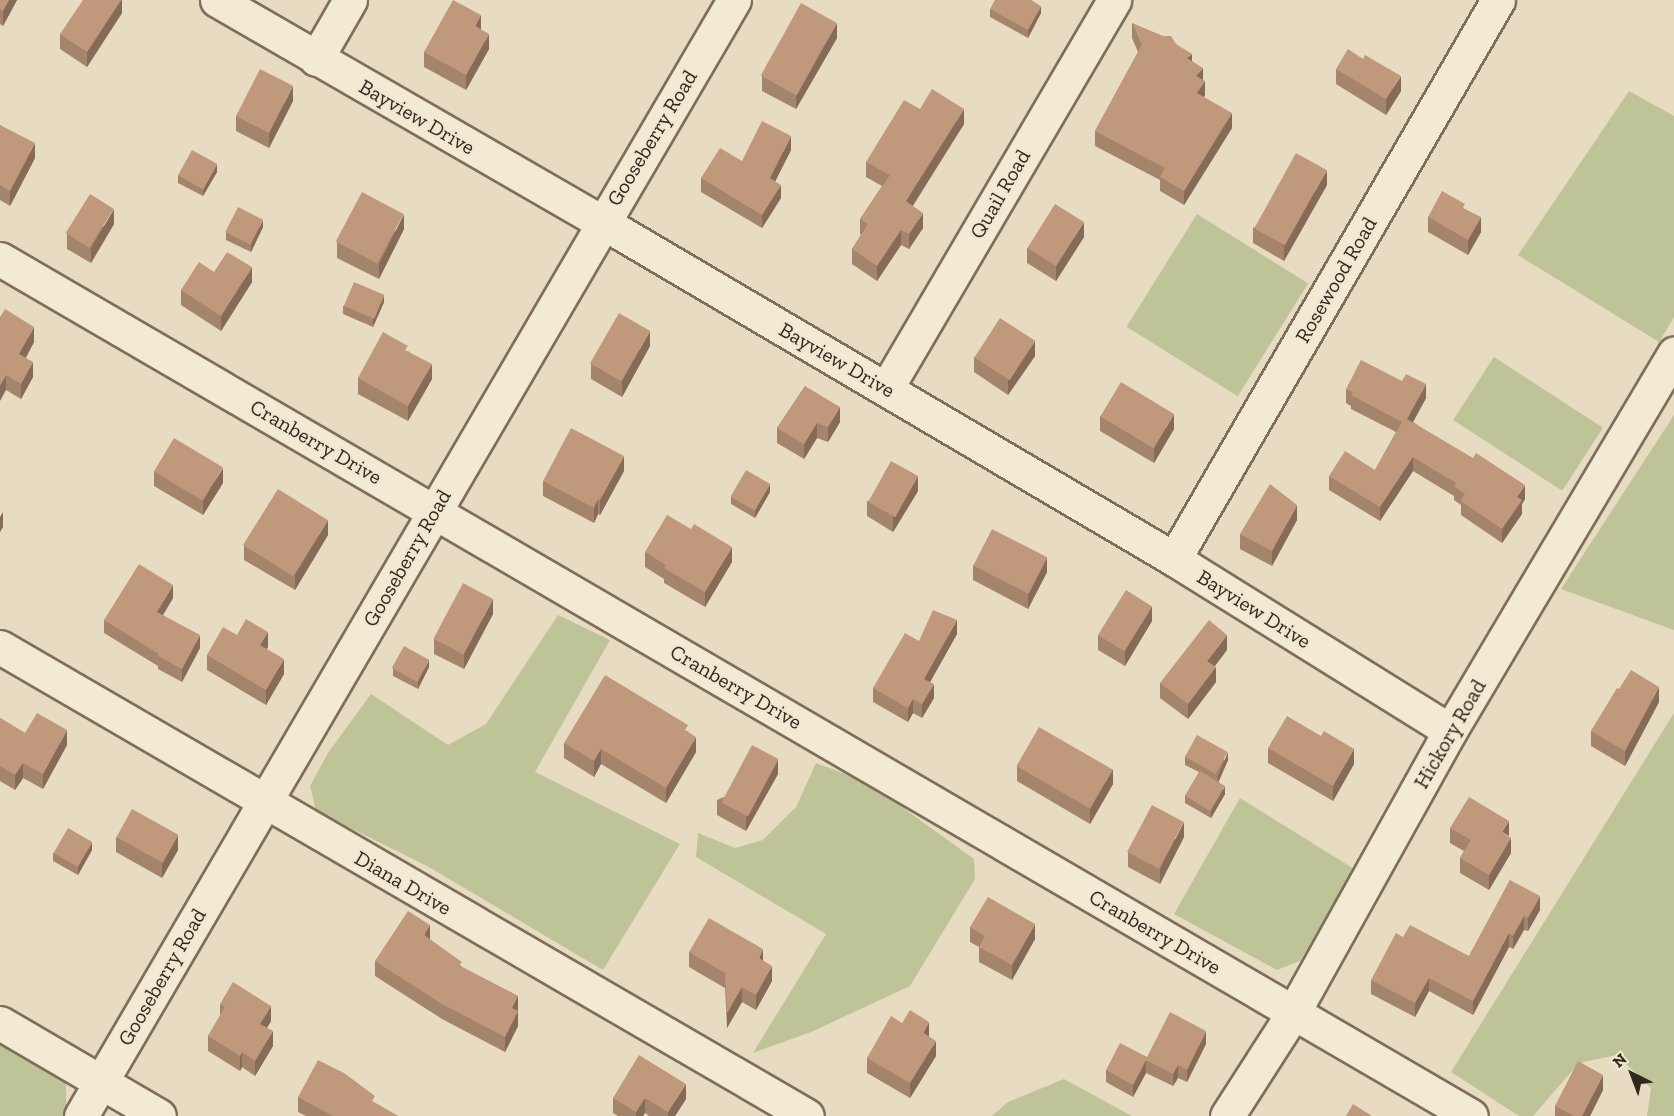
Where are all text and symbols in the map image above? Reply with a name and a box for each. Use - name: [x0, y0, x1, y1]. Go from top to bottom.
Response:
- street label: Gooseberry Road: [601, 65, 703, 211]
- street label: Bayview Drive: [355, 74, 479, 160]
- street label: Quail Road: [964, 145, 1036, 243]
- street label: Rosewood Road: [1290, 213, 1382, 347]
- street label: Bayview Drive: [775, 317, 899, 403]
- street label: Cranberry Drive: [246, 394, 386, 490]
- street label: Gooseberry Road: [357, 485, 457, 631]
- street label: Bayview Drive: [1192, 564, 1316, 654]
- street label: Cranberry Drive: [666, 639, 806, 735]
- street label: Hickory Road: [1409, 675, 1491, 793]
- street label: Diana Drive: [350, 845, 456, 921]
- street label: Cranberry Drive: [1085, 884, 1225, 980]
- street label: Gooseberry Road: [112, 904, 212, 1050]
- north arrow: [1602, 1044, 1662, 1104]
- text: N: [1609, 1049, 1630, 1071]

